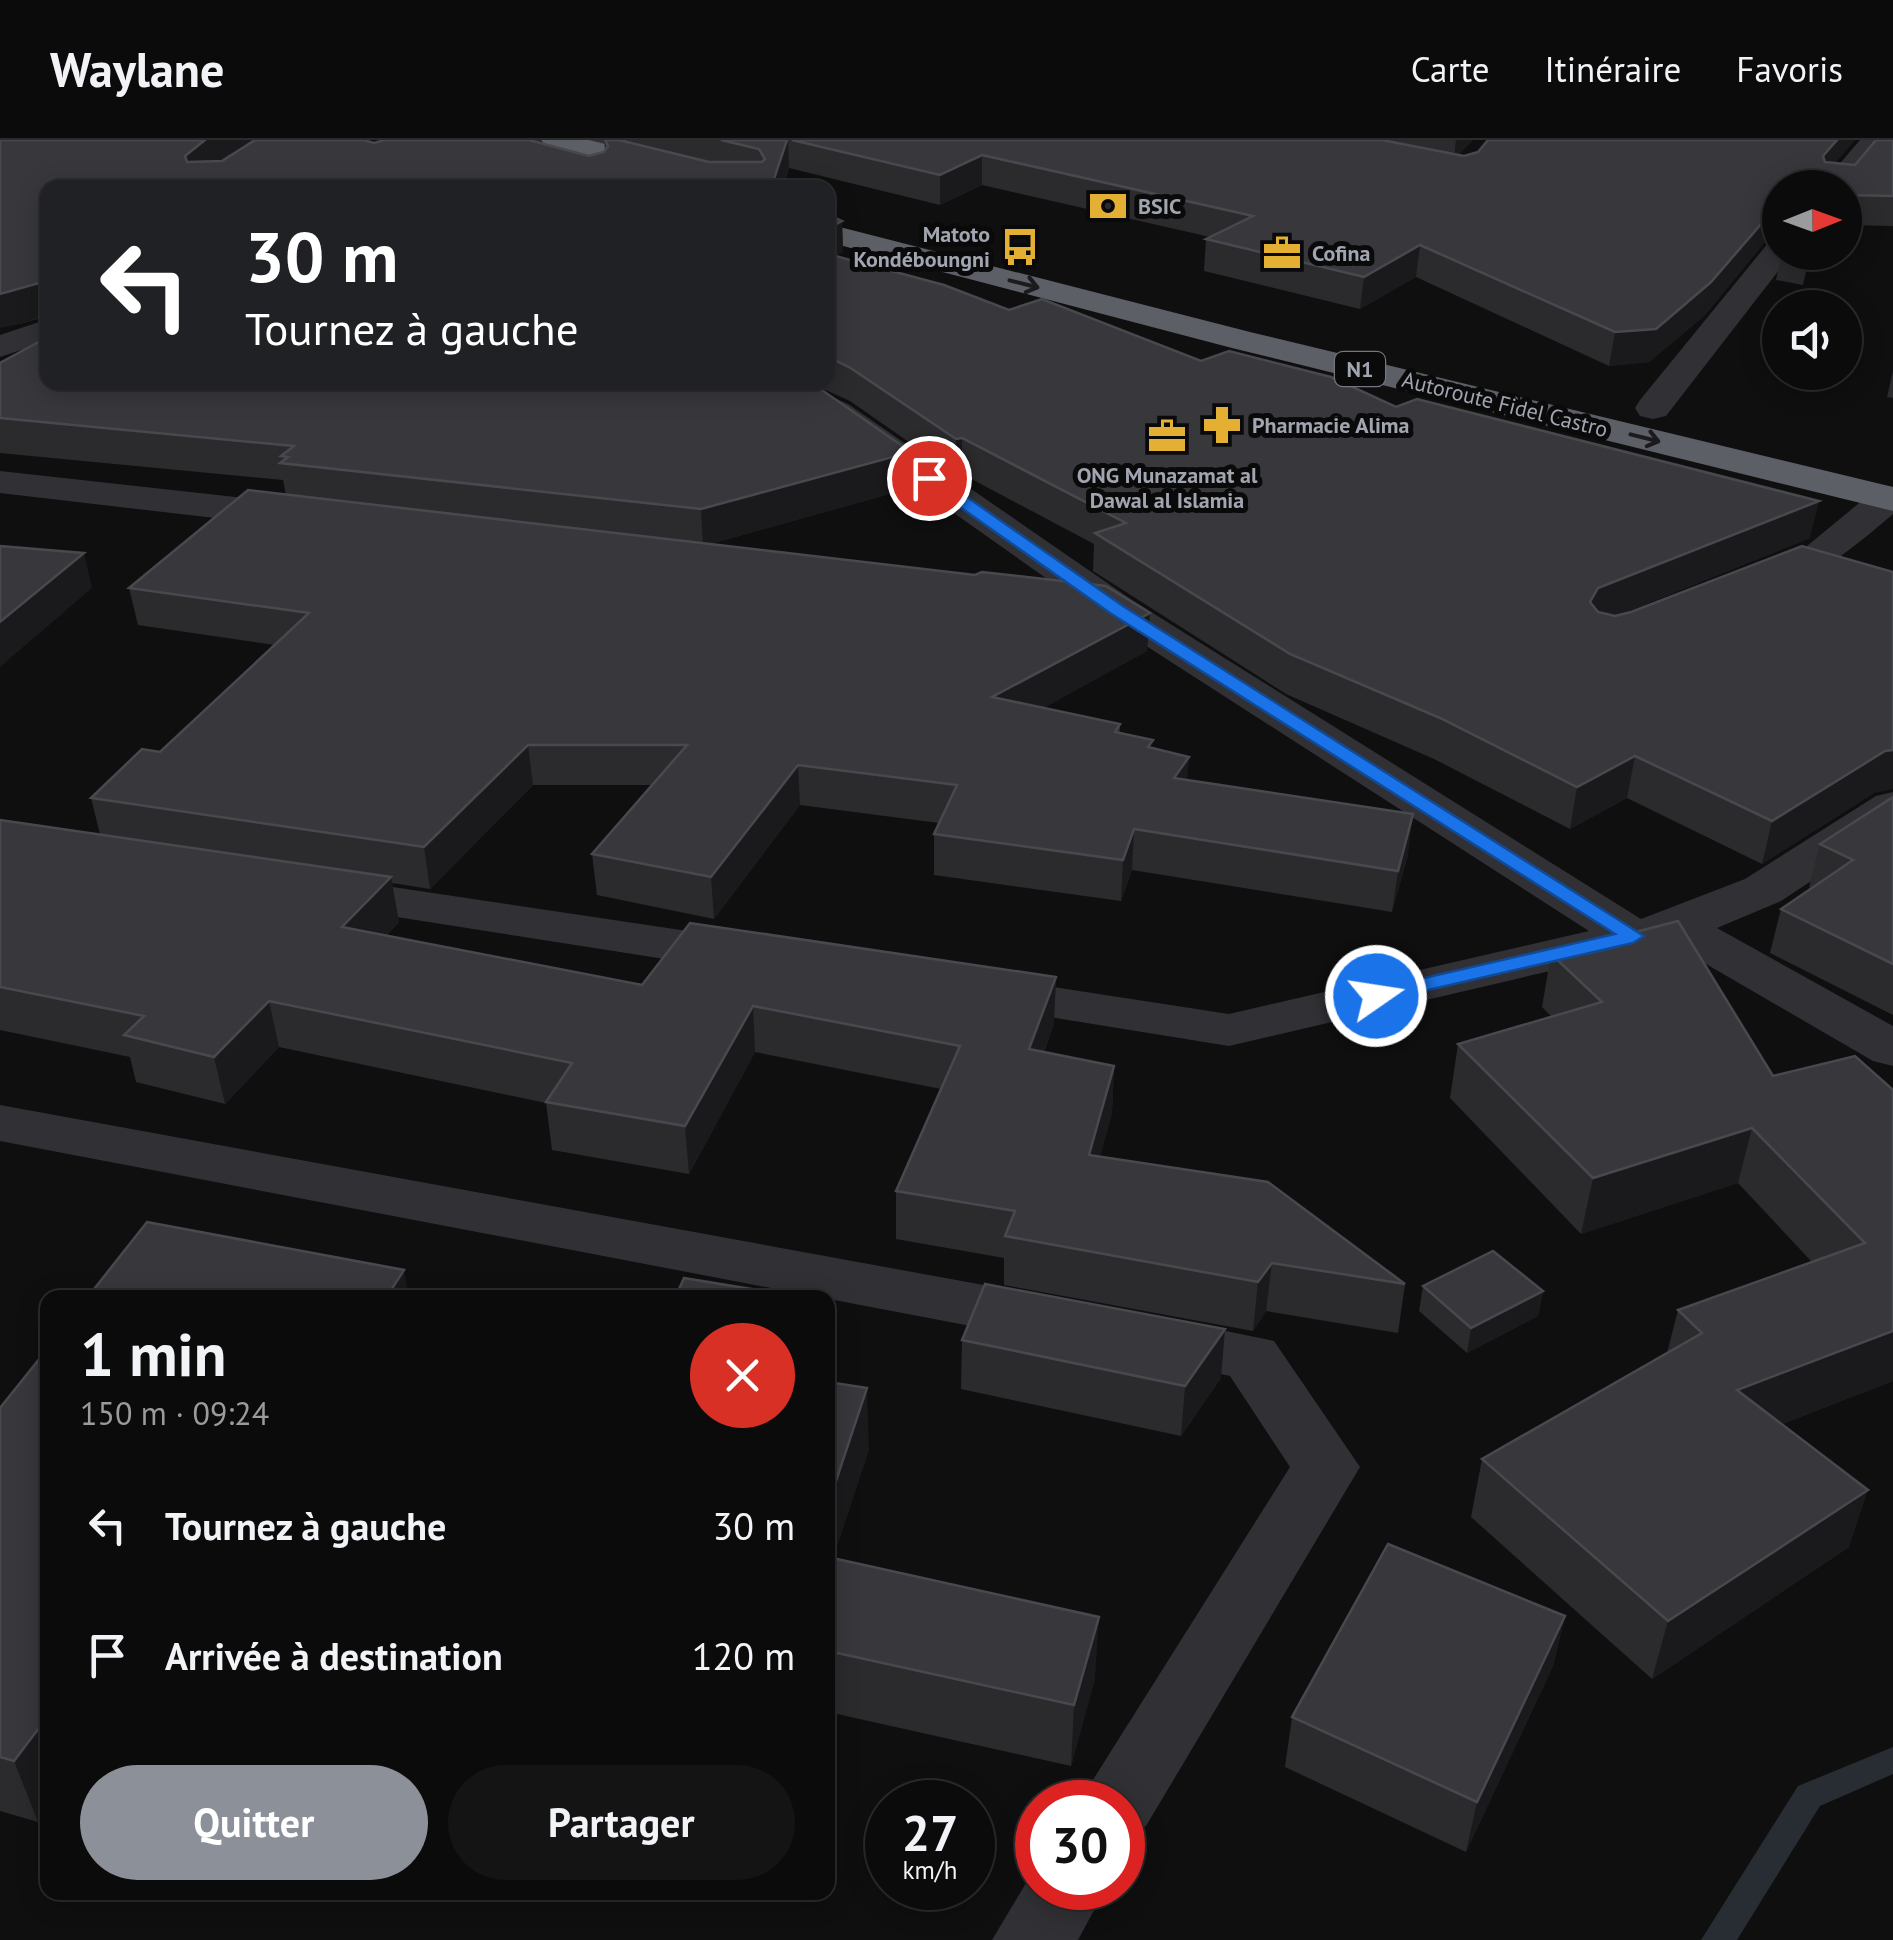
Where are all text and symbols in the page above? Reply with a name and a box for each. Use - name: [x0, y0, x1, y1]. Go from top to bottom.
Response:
- text: Waylane: [50, 38, 224, 100]
- text: Carte: [1411, 46, 1490, 92]
- text: Itinéraire: [1545, 46, 1681, 92]
- text: Favoris: [1736, 46, 1843, 92]
- north arrow: [1762, 170, 1862, 270]
- map controls: [1762, 170, 1862, 390]
- bank icon: BSIC: [1087, 185, 1129, 227]
- place label: BSIC: [1138, 192, 1181, 220]
- text: 30 m: [245, 211, 398, 301]
- icon: left: [80, 220, 210, 350]
- place label: Matoto Kondéboungni: [853, 220, 990, 273]
- bus stop icon: Matoto Kondéboungni: [999, 226, 1041, 268]
- office icon: Cofina: [1261, 232, 1303, 274]
- place label: Cofina: [1312, 239, 1370, 267]
- one-way arrow: [1007, 276, 1039, 294]
- button: sound: [1762, 290, 1862, 390]
- text: Tournez à gauche: [245, 299, 579, 357]
- road number: N1: [1335, 352, 1385, 386]
- street label: Autoroute Fidel Castro: [1399, 365, 1611, 443]
- pharmacy icon: Pharmacie Alima: [1201, 404, 1243, 446]
- place label: Pharmacie Alima: [1252, 411, 1410, 439]
- office icon: ONG Munazamat al Dawal al Islamia: [1146, 415, 1188, 457]
- one-way arrow: [1628, 430, 1660, 448]
- pin: [887, 436, 972, 521]
- icon: arrive: [902, 451, 957, 506]
- place label: ONG Munazamat al Dawal al Islamia: [1077, 461, 1258, 514]
- position arrow: [1324, 944, 1428, 1048]
- text: 1 min: [80, 1315, 226, 1393]
- button: close: [690, 1323, 795, 1428]
- text: 150 m · 09:24: [80, 1392, 269, 1434]
- icon: left: [80, 1498, 135, 1553]
- text: Tournez à gauche: [165, 1501, 446, 1550]
- text: 30 m: [713, 1501, 795, 1550]
- icon: arrive: [80, 1628, 135, 1683]
- text: Arrivée à destination: [165, 1631, 503, 1680]
- text: 120 m: [692, 1631, 795, 1680]
- button: Quitter: [80, 1765, 428, 1880]
- button: Partager: [448, 1765, 795, 1880]
- speed limit sign: 30: [1015, 1780, 1145, 1910]
- text: 27: [902, 1800, 958, 1865]
- text: km/h: [903, 1854, 957, 1886]

